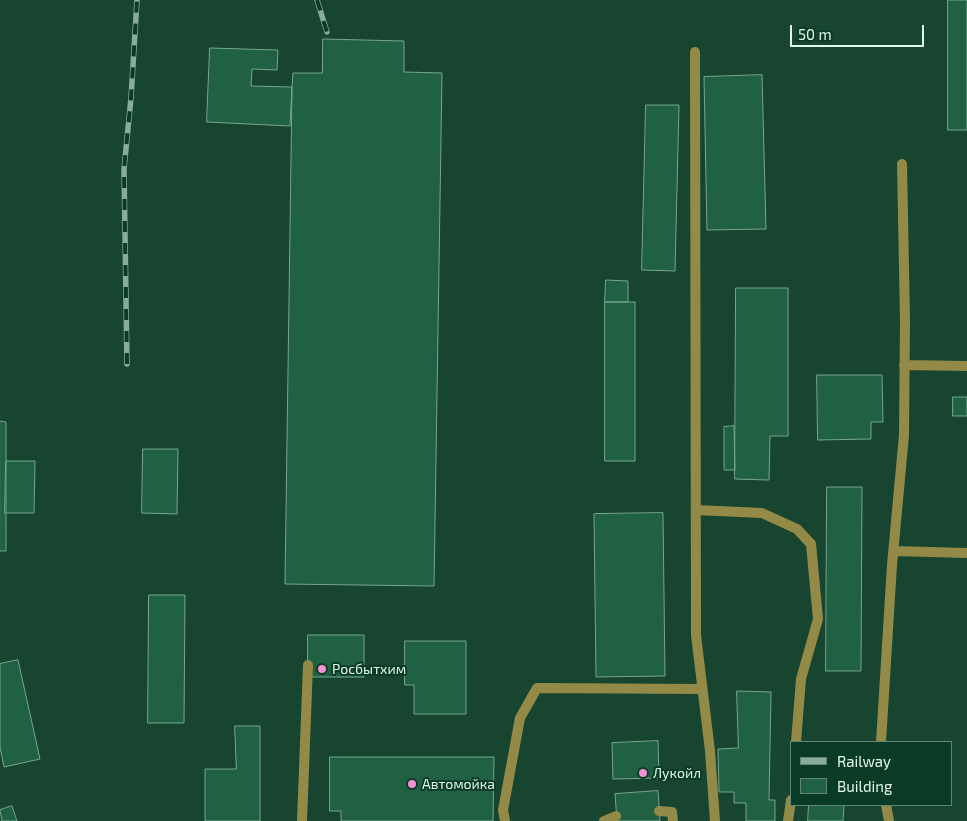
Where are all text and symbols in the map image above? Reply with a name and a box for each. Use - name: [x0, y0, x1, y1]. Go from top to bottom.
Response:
- scale bar: [792, 15, 926, 47]
- text: 50 m: [798, 25, 832, 43]
- place label: Росбытхим: [332, 661, 406, 677]
- marker: Росбытхим: [316, 663, 328, 675]
- legend: [790, 741, 952, 806]
- text: Railway: [837, 752, 891, 770]
- place label: Лукойл: [653, 765, 701, 781]
- marker: Лукойл: [637, 767, 649, 779]
- place label: Автомойка: [422, 776, 495, 792]
- text: Building: [837, 777, 892, 795]
- marker: Автомойка: [406, 778, 418, 790]

